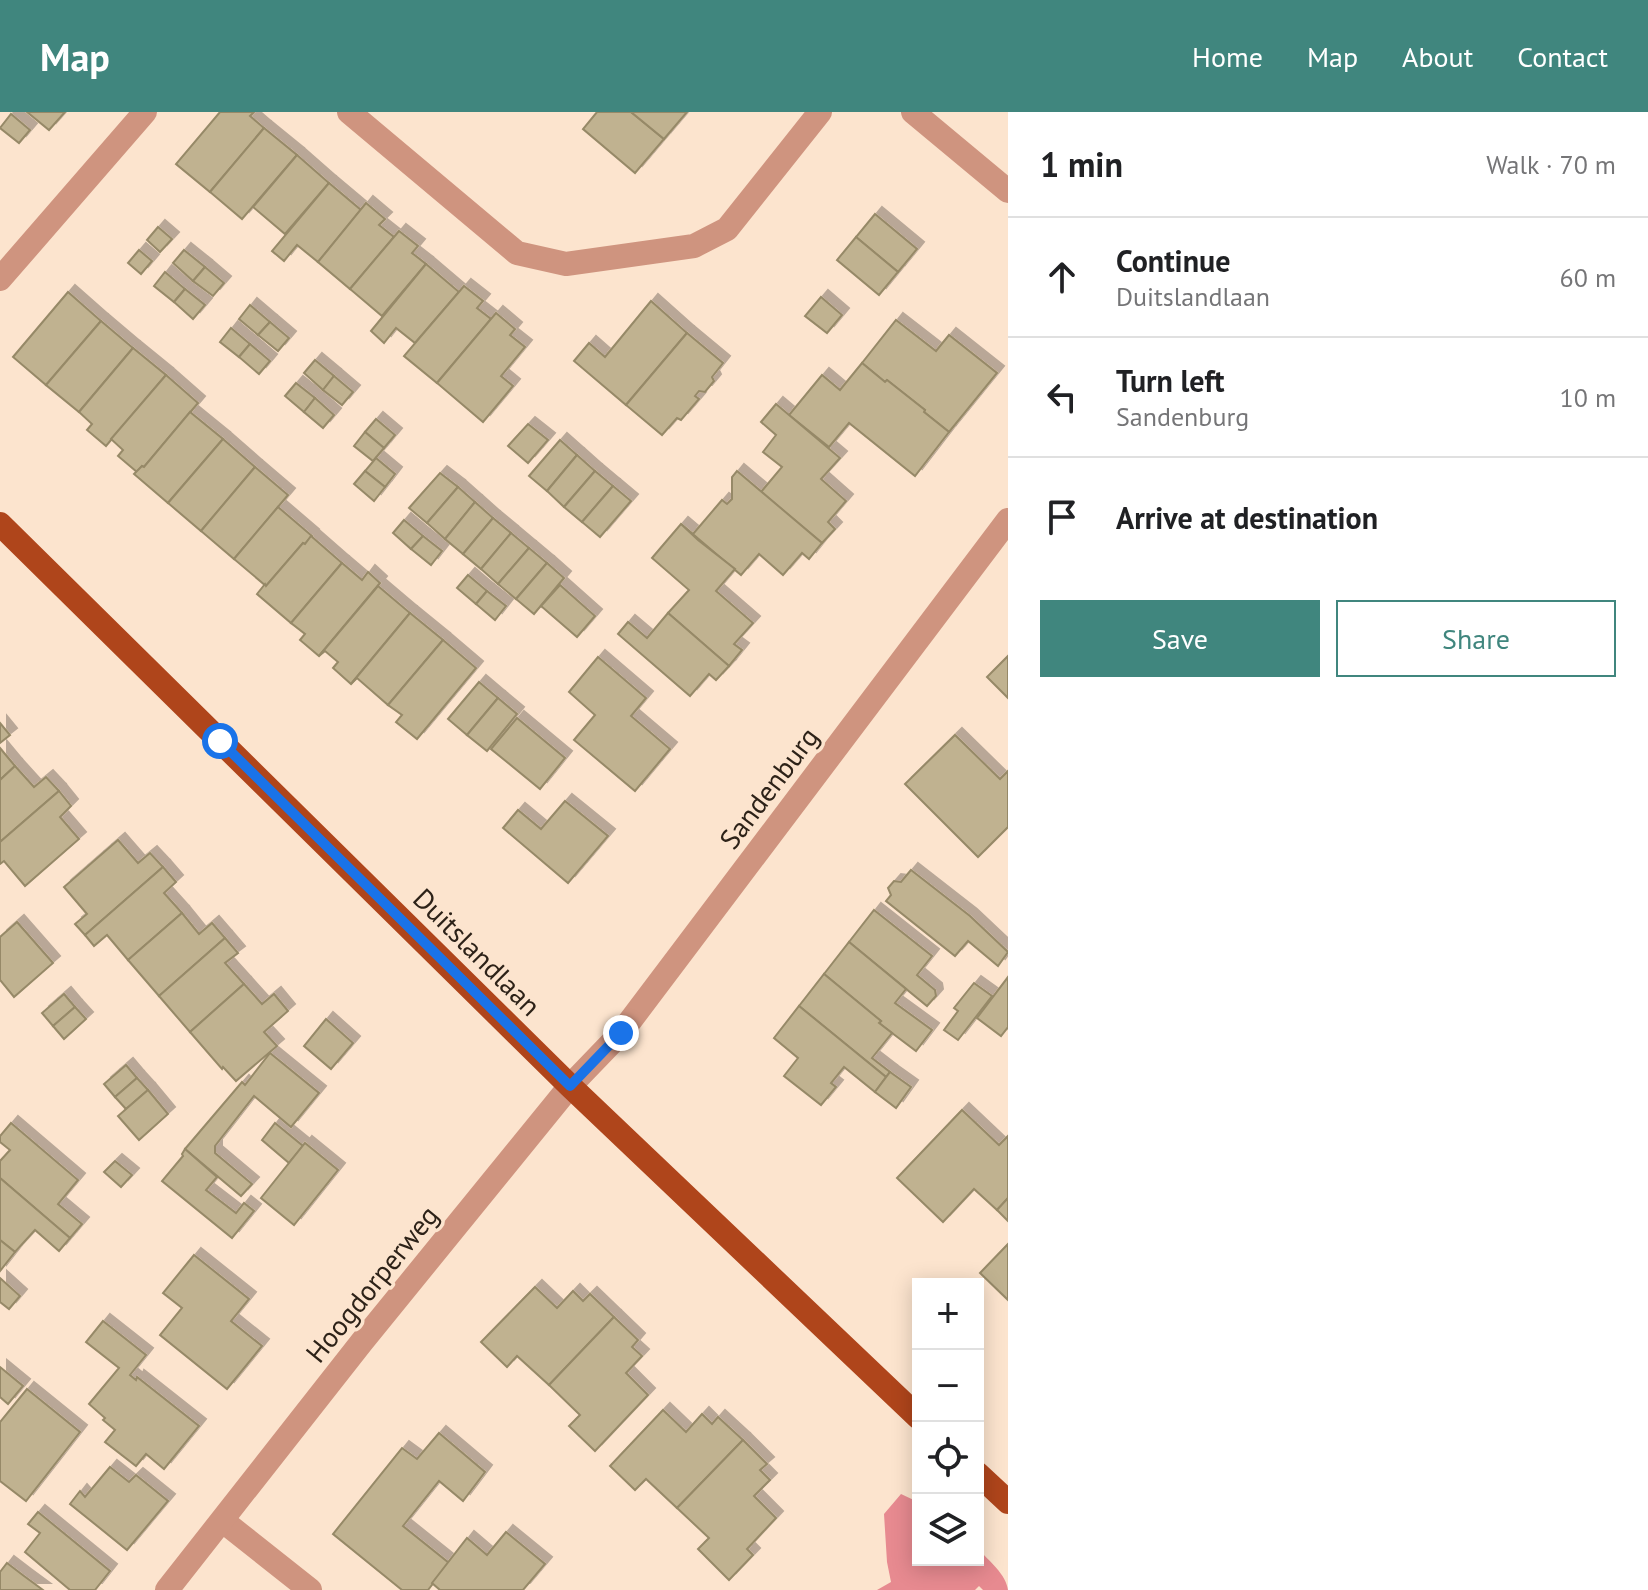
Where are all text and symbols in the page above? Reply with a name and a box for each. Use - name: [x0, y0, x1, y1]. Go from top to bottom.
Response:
- text: Map: [40, 32, 110, 81]
- text: Home: [1192, 38, 1263, 75]
- text: Map: [1307, 38, 1358, 75]
- text: About: [1402, 38, 1473, 75]
- text: Contact: [1517, 38, 1608, 75]
- text: 1 min: [1040, 142, 1123, 186]
- text: Walk · 70 m: [1486, 148, 1616, 181]
- text: Continue: [1116, 241, 1230, 280]
- icon: ahead: [1040, 255, 1084, 299]
- text: 60 m: [1560, 261, 1616, 294]
- text: Duitslandlaan: [1116, 280, 1270, 313]
- text: Turn left: [1116, 361, 1224, 400]
- icon: left: [1040, 375, 1084, 419]
- text: 10 m: [1560, 381, 1616, 414]
- text: Sandenburg: [1116, 400, 1249, 433]
- icon: arrive: [1040, 495, 1084, 539]
- text: Arrive at destination: [1116, 498, 1378, 537]
- button: Save: [1040, 600, 1320, 677]
- button: Share: [1336, 600, 1616, 677]
- street label: Sandenburg: [711, 719, 827, 856]
- route start: [202, 723, 238, 759]
- street label: Duitslandlaan: [406, 880, 549, 1023]
- route end: [603, 1015, 639, 1051]
- street label: Hoogdorperweg: [297, 1198, 446, 1370]
- map controls: [912, 1278, 984, 1566]
- button: +: [912, 1278, 984, 1350]
- button: −: [912, 1350, 984, 1422]
- button: locate: [912, 1422, 984, 1494]
- button: layers: [912, 1494, 984, 1566]

